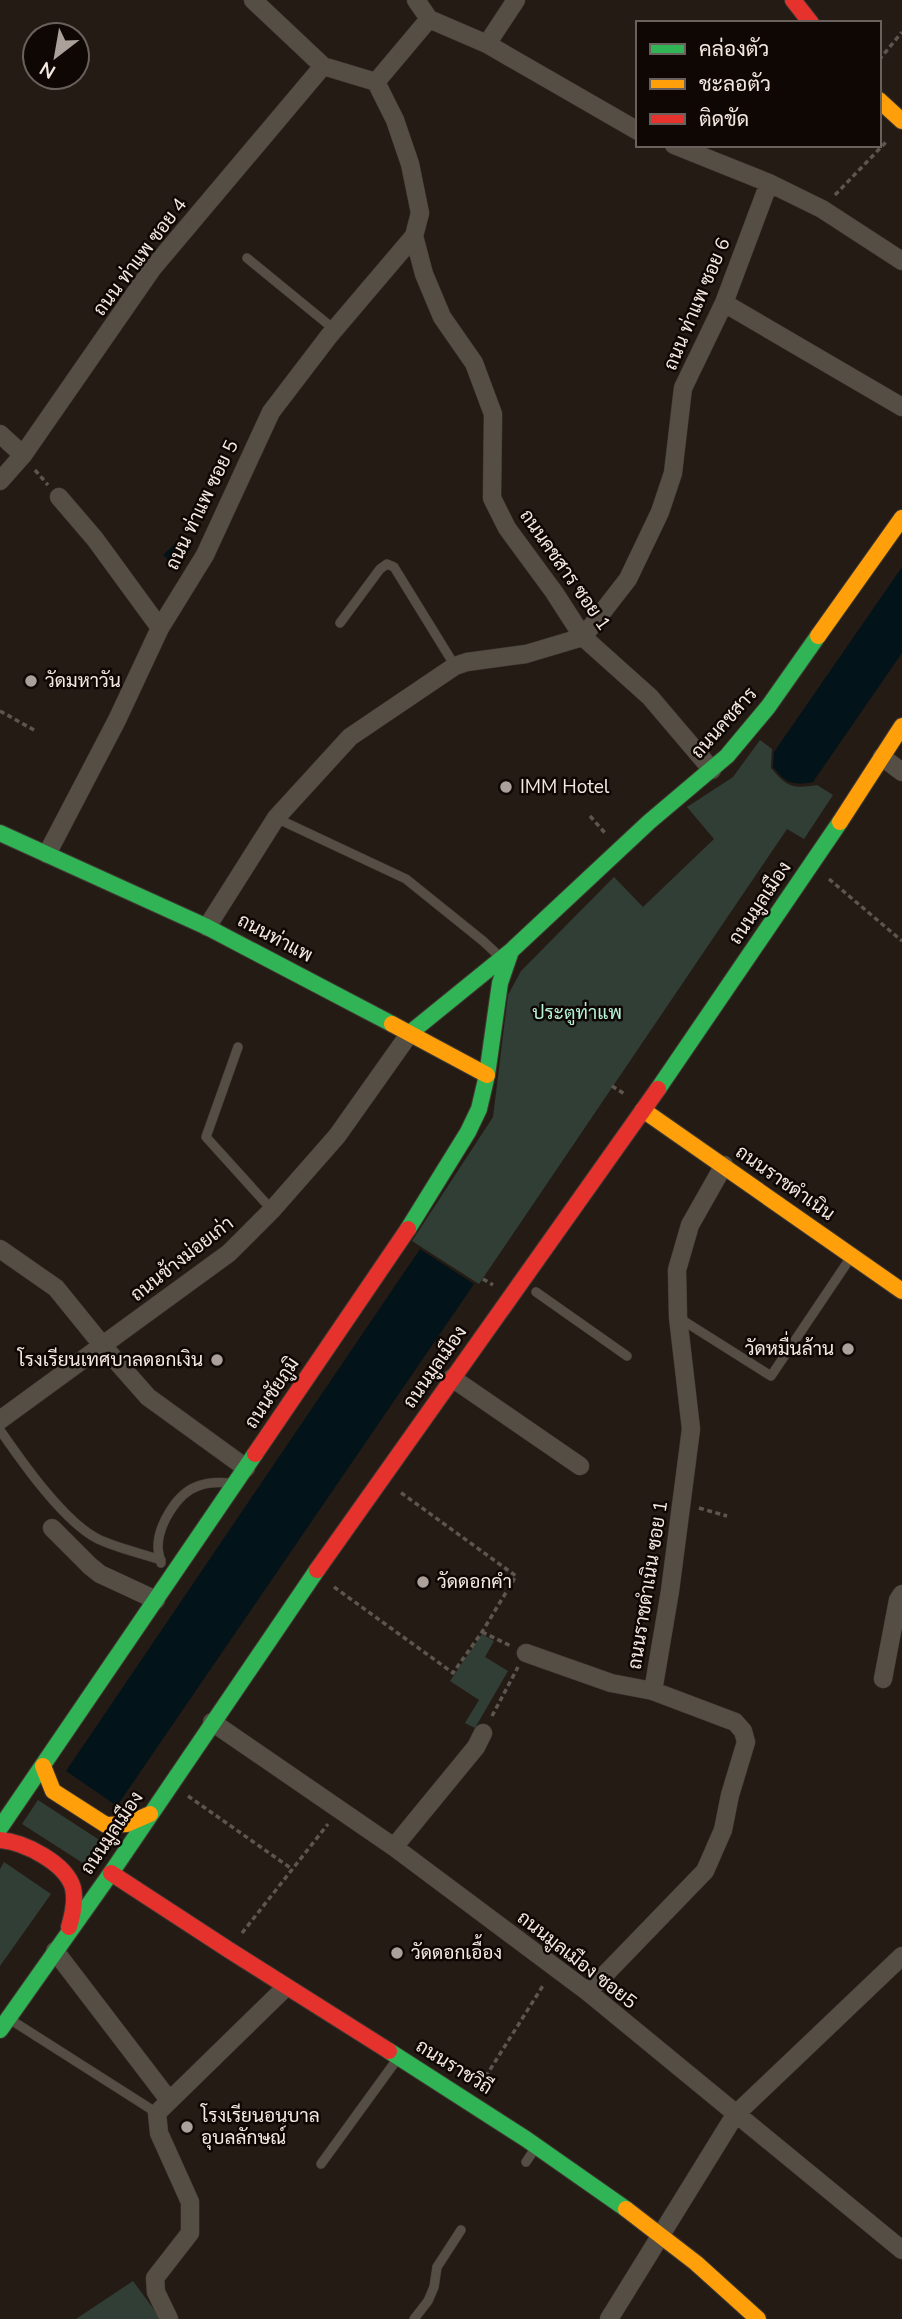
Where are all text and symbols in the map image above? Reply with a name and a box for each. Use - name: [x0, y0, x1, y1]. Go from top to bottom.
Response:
- north arrow: [21, 21, 91, 91]
- legend: [636, 21, 881, 147]
- text: คล่องตัว: [699, 35, 769, 63]
- text: N: [35, 55, 61, 85]
- text: ชะลอตัว: [699, 70, 771, 98]
- text: ติดขัด: [699, 105, 749, 133]
- street label: ถนน ท่าแพ ซอย 4: [87, 193, 193, 321]
- street label: ถนน ท่าแพ ซอย 6: [657, 234, 737, 374]
- street label: ถนน ท่าแพ ซอย 5: [159, 436, 245, 574]
- street label: ถนนคชสาร ซอย 1: [513, 504, 617, 636]
- place label: วัดมหาวัน: [45, 668, 121, 694]
- marker: วัดมหาวัน: [23, 673, 39, 689]
- street label: ถนนคชสาร: [685, 682, 763, 764]
- place label: IMM Hotel: [520, 774, 610, 800]
- marker: IMM Hotel: [498, 779, 514, 795]
- street label: ถนนมูลเมือง: [723, 856, 797, 950]
- street label: ถนนท่าแพ: [233, 907, 317, 969]
- park label: ประตูท่าแพ: [532, 1000, 622, 1026]
- street label: ถนนราชดำเนิน: [730, 1139, 840, 1227]
- street label: ถนนช้างม่อยเก่า: [125, 1210, 239, 1308]
- street label: ถนนมูลเมือง: [397, 1321, 473, 1413]
- place label: วัดหมื่นล้าน: [745, 1331, 834, 1362]
- marker: วัดหมื่นล้าน: [840, 1341, 856, 1357]
- place label: โรงเรียนเทศบาลดอกเงิน: [17, 1347, 203, 1373]
- marker: โรงเรียนเทศบาลดอกเงิน: [209, 1352, 225, 1368]
- street label: ถนนชัยภูมิ: [239, 1352, 305, 1434]
- street label: ถนนราชดำเนิน ซอย 1: [622, 1499, 674, 1671]
- place label: วัดดอกคำ: [437, 1569, 512, 1595]
- marker: วัดดอกคำ: [415, 1574, 431, 1590]
- street label: ถนนมูลเมือง: [75, 1786, 149, 1880]
- street label: ถนนมูลเมือง ซอย5: [512, 1905, 642, 2015]
- place label: วัดดอกเอื้อง: [411, 1934, 502, 1966]
- marker: วัดดอกเอื้อง: [389, 1945, 405, 1961]
- street label: ถนนราชวิถี: [411, 2033, 497, 2101]
- place label: โรงเรียนอนุบาล อุบลลักษณ์: [200, 2103, 320, 2151]
- marker: โรงเรียนอนุบาล อุบลลักษณ์: [179, 2119, 195, 2135]

